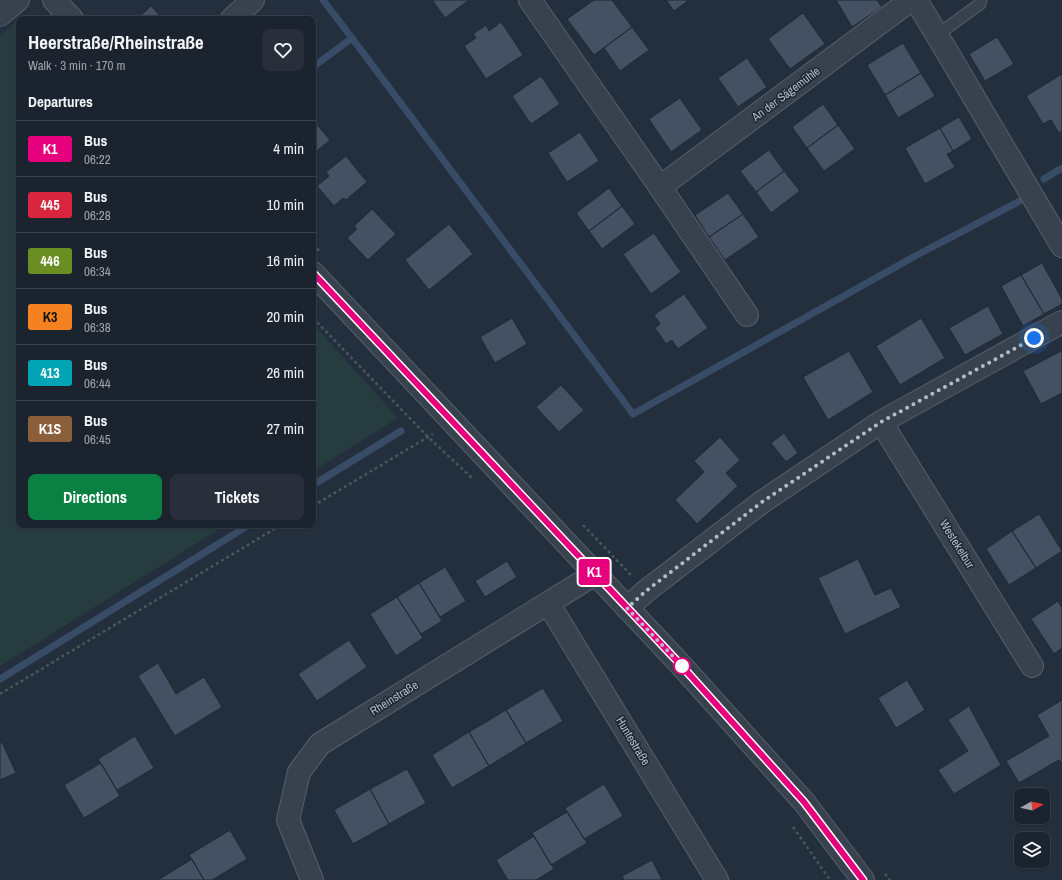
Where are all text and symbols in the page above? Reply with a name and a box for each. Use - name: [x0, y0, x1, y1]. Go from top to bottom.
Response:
- text: Heerstraße/Rheinstraße: [28, 29, 204, 55]
- button: heart: [262, 29, 304, 71]
- text: Walk · 3 min · 170 m: [28, 57, 125, 74]
- street label: An der Sägemühle: [748, 63, 823, 126]
- text: Departures: [28, 91, 93, 112]
- text: Bus: [84, 130, 107, 151]
- text: 4 min: [273, 138, 304, 159]
- text: K1: [43, 140, 57, 158]
- text: 06:22: [84, 151, 111, 168]
- text: Bus: [84, 186, 107, 207]
- text: 10 min: [266, 194, 304, 215]
- text: 445: [40, 196, 60, 214]
- text: 06:28: [84, 207, 111, 224]
- text: Bus: [84, 242, 107, 263]
- text: 16 min: [266, 250, 304, 271]
- text: 446: [40, 252, 60, 270]
- text: 06:34: [84, 263, 111, 280]
- text: Bus: [84, 298, 107, 319]
- text: 20 min: [266, 306, 304, 327]
- text: K3: [43, 308, 57, 326]
- text: 06:38: [84, 319, 111, 336]
- your location: [1024, 328, 1044, 348]
- text: Bus: [84, 354, 107, 375]
- text: 26 min: [266, 362, 304, 383]
- text: 413: [40, 364, 60, 382]
- text: 06:44: [84, 375, 111, 392]
- text: Bus: [84, 410, 107, 431]
- text: 27 min: [266, 418, 304, 439]
- text: K1S: [39, 420, 61, 438]
- text: 06:45: [84, 431, 111, 448]
- button: Directions: [28, 474, 162, 520]
- button: Tickets: [170, 474, 304, 520]
- street label: Westekelbur: [936, 517, 979, 572]
- line badge: K1: [576, 559, 612, 585]
- text: K1: [587, 563, 601, 581]
- unlabelled marker: [673, 657, 691, 675]
- street label: Rheinstraße: [367, 677, 421, 719]
- street label: Huntestraße: [612, 714, 654, 768]
- north arrow: [1014, 788, 1050, 824]
- map controls: [1014, 788, 1050, 868]
- button: layers: [1014, 832, 1050, 868]

